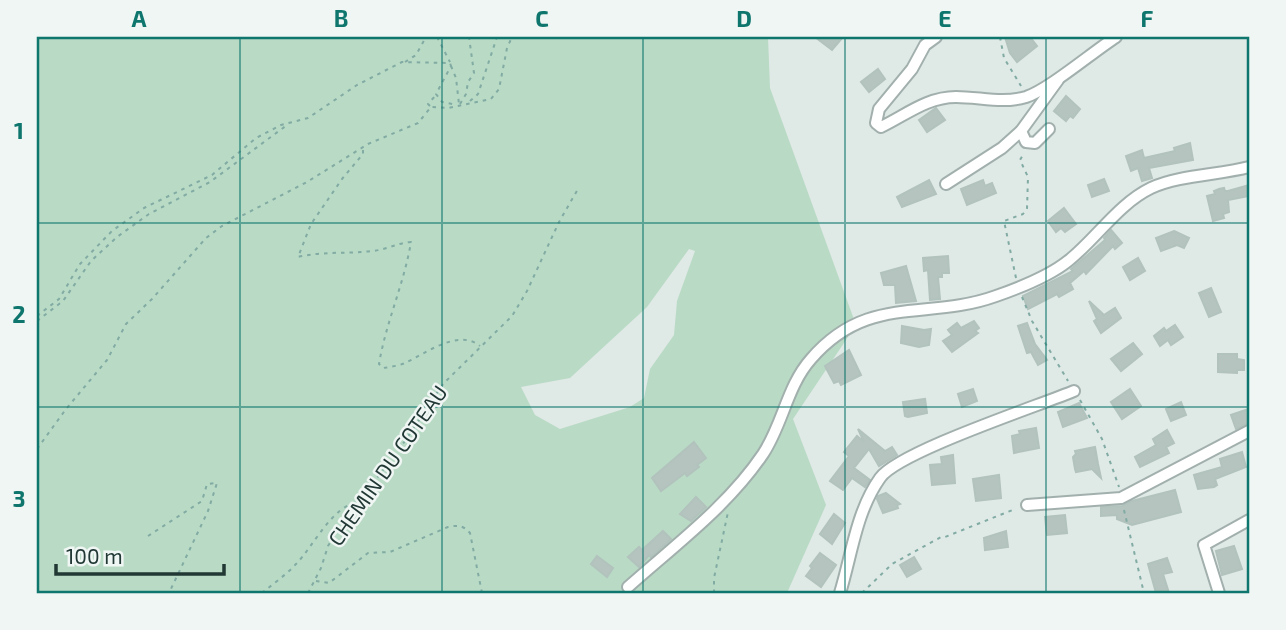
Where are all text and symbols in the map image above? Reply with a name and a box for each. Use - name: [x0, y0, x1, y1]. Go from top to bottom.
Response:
- text: A: [131, 4, 147, 32]
- text: B: [334, 4, 348, 32]
- text: C: [535, 4, 549, 32]
- text: D: [736, 4, 752, 32]
- text: E: [938, 4, 952, 32]
- text: F: [1141, 4, 1154, 32]
- text: 1: [14, 116, 24, 144]
- text: 2: [12, 300, 26, 328]
- street label: CHEMIN DU COTEAU: [322, 380, 452, 550]
- text: 3: [12, 484, 26, 512]
- scale bar: [56, 532, 224, 576]
- text: 100 m: [66, 543, 123, 568]

